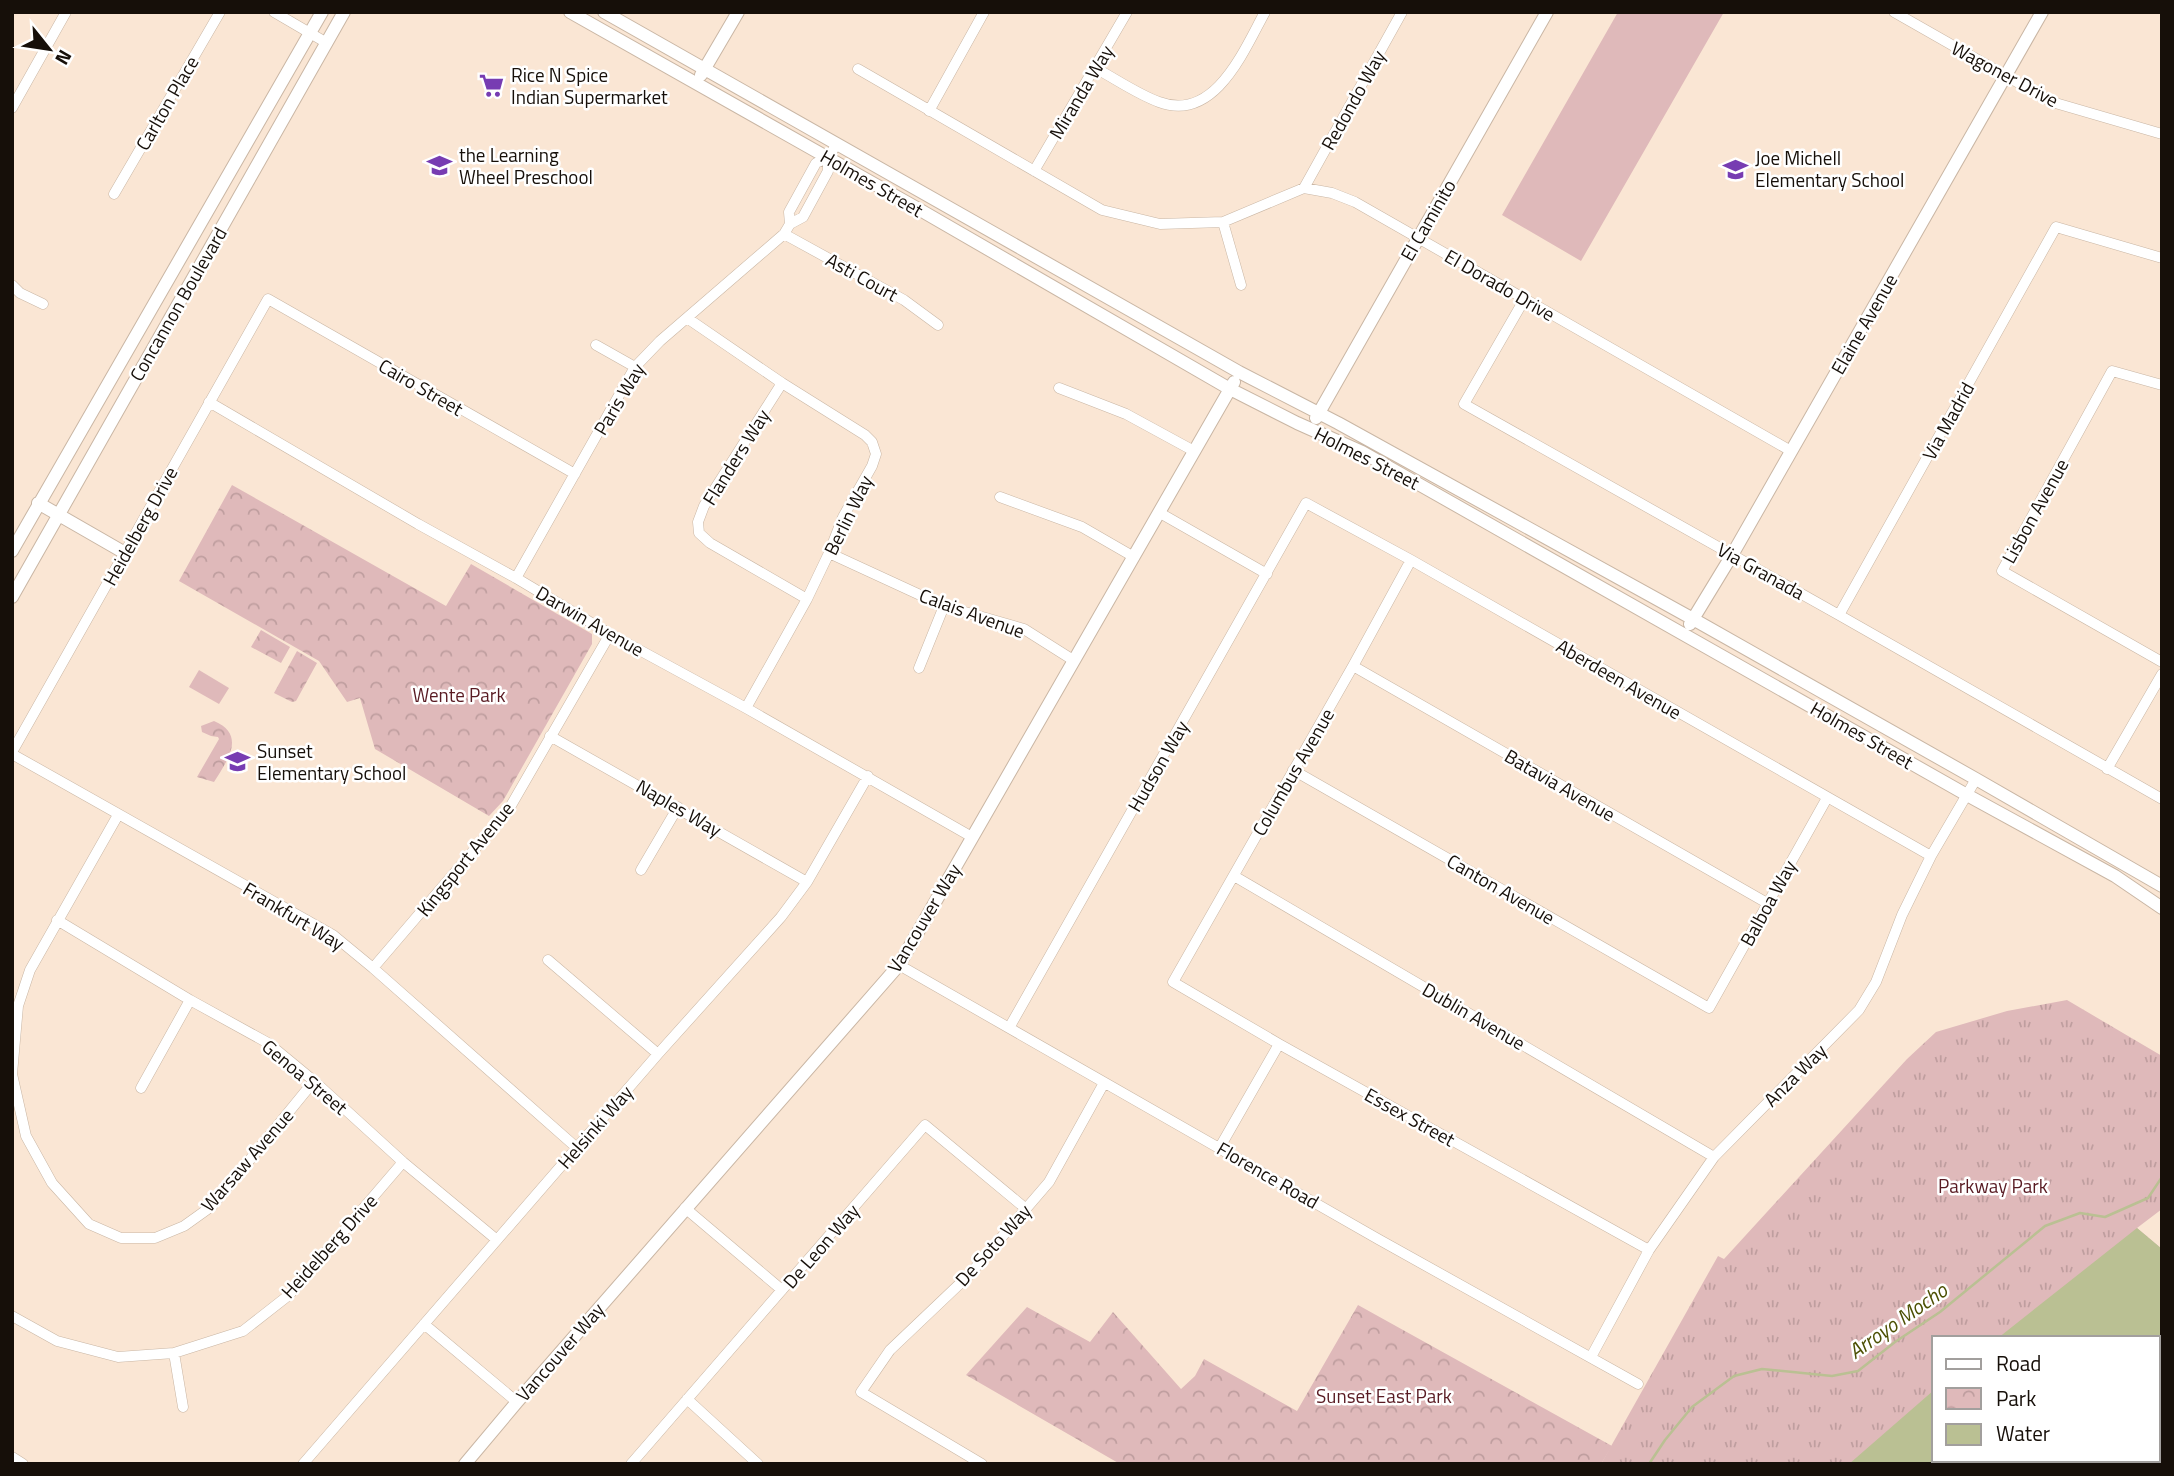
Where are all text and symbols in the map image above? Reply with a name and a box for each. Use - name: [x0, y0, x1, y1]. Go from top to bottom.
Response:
- north arrow: [14, 14, 84, 84]
- street label: Wagoner Drive: [1946, 33, 2064, 114]
- street label: Miranda Way: [1041, 39, 1120, 144]
- street label: Redondo Way: [1313, 44, 1392, 155]
- text: N: [48, 45, 80, 71]
- street label: Carlton Place: [128, 50, 205, 155]
- place label: Rice N Spice Indian Supermarket: [511, 60, 668, 111]
- supermarket icon: Rice N Spice Indian Supermarket: [477, 72, 505, 100]
- place label: the Learning Wheel Preschool: [459, 140, 593, 191]
- street label: Holmes Street: [815, 141, 929, 224]
- place label: Joe Michell Elementary School: [1755, 143, 1904, 194]
- school or university icon: the Learning Wheel Preschool: [425, 152, 453, 180]
- school or university icon: Joe Michell Elementary School: [1721, 155, 1749, 183]
- street label: El Caminito: [1392, 174, 1463, 266]
- street label: Concannon Boulevard: [122, 221, 234, 386]
- street label: El Dorado Drive: [1440, 241, 1561, 328]
- street label: Asti Court: [821, 245, 904, 308]
- street label: Elaine Avenue: [1823, 268, 1904, 379]
- street label: Cairo Street: [373, 351, 469, 423]
- street label: Paris Way: [586, 357, 651, 440]
- street label: Via Madrid: [1914, 376, 1981, 465]
- street label: Flanders Way: [695, 403, 777, 510]
- street label: Holmes Street: [1310, 419, 1425, 497]
- street label: Lisbon Avenue: [1994, 453, 2075, 568]
- street label: Heidelberg Drive: [95, 461, 184, 591]
- street label: Berlin Way: [816, 470, 879, 560]
- street label: Via Granada: [1712, 535, 1811, 607]
- street label: Darwin Avenue: [531, 578, 650, 663]
- street label: Calais Avenue: [915, 580, 1029, 645]
- street label: Aberdeen Avenue: [1551, 631, 1687, 726]
- park label: Wente Park: [412, 680, 506, 709]
- street label: Holmes Street: [1805, 693, 1919, 776]
- street label: Columbus Avenue: [1244, 703, 1341, 841]
- street label: Hudson Way: [1120, 715, 1195, 817]
- place label: Sunset Elementary School: [257, 736, 406, 787]
- street label: Batavia Avenue: [1499, 741, 1621, 828]
- school or university icon: Sunset Elementary School: [223, 748, 251, 776]
- street label: Naples Way: [631, 771, 727, 844]
- street label: Kingsport Avenue: [409, 795, 520, 922]
- street label: Canton Avenue: [1442, 846, 1561, 931]
- street label: Balboa Way: [1732, 854, 1803, 951]
- street label: Vancouver Way: [879, 858, 968, 978]
- street label: Frankfurt Way: [238, 874, 351, 957]
- street label: Dublin Avenue: [1417, 974, 1531, 1057]
- street label: Genoa Street: [256, 1032, 355, 1121]
- street label: Anza Way: [1756, 1036, 1833, 1113]
- street label: Helsinki Way: [550, 1078, 639, 1175]
- street label: Essex Street: [1360, 1080, 1461, 1154]
- street label: Warsaw Avenue: [193, 1101, 300, 1218]
- street label: Florence Road: [1212, 1134, 1325, 1216]
- park label: Parkway Park: [1938, 1171, 2048, 1200]
- street label: Heidelberg Drive: [274, 1187, 384, 1304]
- street label: De Leon Way: [775, 1197, 866, 1295]
- street label: De Soto Way: [948, 1197, 1038, 1292]
- water label: Arroyo Mocho: [1841, 1274, 1954, 1366]
- street label: Vancouver Way: [508, 1296, 611, 1408]
- legend: [1932, 1336, 2160, 1462]
- text: Road: [1996, 1347, 2041, 1379]
- park label: Sunset East Park: [1316, 1381, 1452, 1410]
- text: Park: [1996, 1382, 2036, 1414]
- text: Water: [1996, 1417, 2050, 1449]

